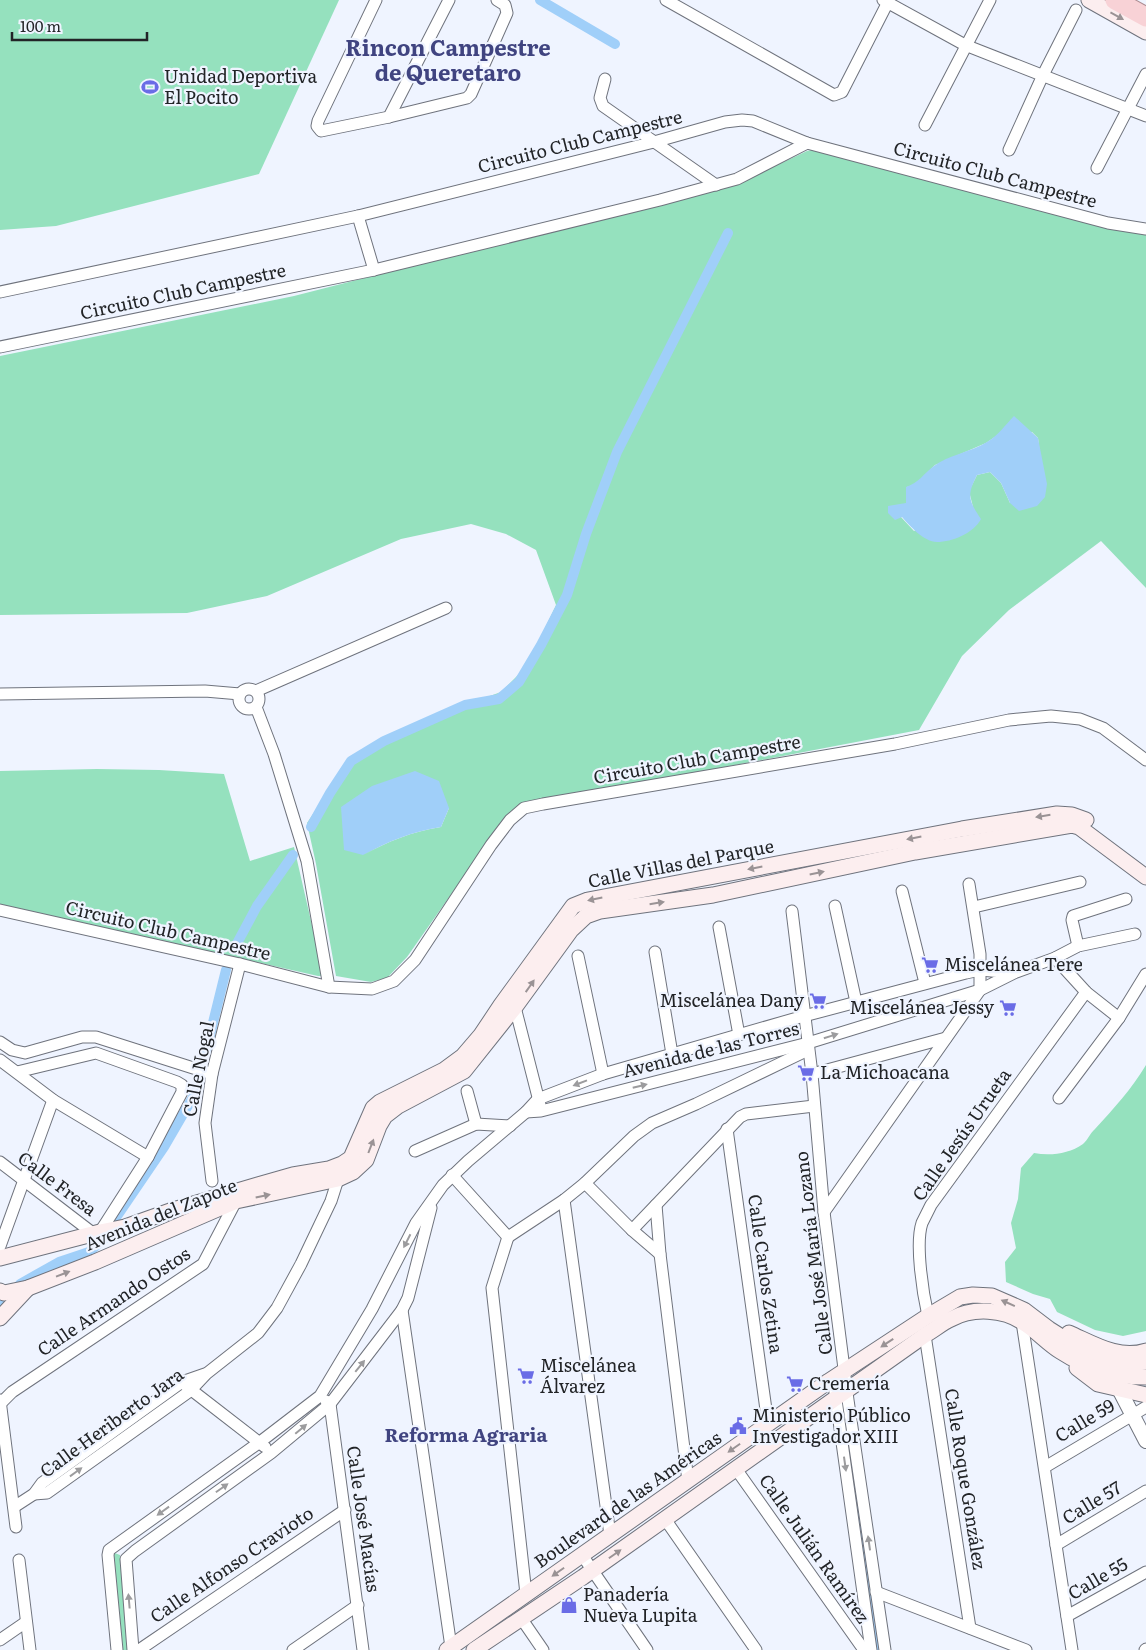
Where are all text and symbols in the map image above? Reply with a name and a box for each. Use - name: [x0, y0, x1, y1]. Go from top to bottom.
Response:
- scale bar: [12, 10, 148, 42]
- one-way arrow: [1110, 12, 1125, 20]
- text: 100 m: [20, 14, 61, 37]
- district label: Rincon Campestre de Queretaro: [345, 30, 551, 88]
- place label: Unidad Deportiva El Pocito: [164, 62, 317, 110]
- sports icon: Unidad Deportiva El Pocito: [140, 77, 160, 97]
- street label: Circuito Club Campestre: [475, 102, 685, 179]
- street label: Circuito Club Campestre: [891, 133, 1100, 214]
- street label: Circuito Club Campestre: [77, 256, 288, 326]
- street label: Circuito Club Campestre: [591, 727, 802, 790]
- one-way arrow: [1035, 813, 1051, 821]
- street label: Calle Villas del Parque: [585, 831, 776, 894]
- one-way arrow: [907, 834, 922, 842]
- one-way arrow: [746, 865, 762, 873]
- one-way arrow: [809, 869, 824, 877]
- street label: Circuito Club Campestre: [63, 893, 274, 966]
- one-way arrow: [588, 895, 603, 903]
- one-way arrow: [649, 899, 665, 907]
- place label: Miscelánea Tere: [944, 950, 1083, 977]
- supermarket icon: Miscelánea Tere: [920, 955, 940, 975]
- one-way arrow: [525, 979, 535, 993]
- place label: Miscelánea Dany: [659, 986, 805, 1013]
- supermarket icon: Miscelánea Dany: [808, 991, 828, 1011]
- place label: Miscelánea Jessy: [849, 993, 995, 1020]
- supermarket icon: Miscelánea Jessy: [998, 998, 1018, 1018]
- street label: Avenida de las Torres: [620, 1014, 802, 1084]
- street label: Calle Nogal: [175, 1018, 220, 1119]
- one-way arrow: [823, 1032, 838, 1039]
- place label: La Michoacana: [820, 1058, 950, 1085]
- street label: Calle Jesús Urueta: [905, 1062, 1017, 1206]
- supermarket icon: La Michoacana: [796, 1063, 816, 1083]
- one-way arrow: [572, 1079, 587, 1087]
- one-way arrow: [632, 1082, 647, 1090]
- one-way arrow: [367, 1138, 375, 1153]
- street label: Calle Fresa: [13, 1144, 103, 1222]
- street label: Calle José María Lozano: [787, 1150, 838, 1357]
- street label: Avenida del Zapote: [80, 1171, 241, 1256]
- one-way arrow: [255, 1191, 271, 1199]
- street label: Calle Carlos Zetina: [742, 1192, 791, 1356]
- one-way arrow: [403, 1234, 411, 1248]
- street label: Calle Armando Ostos: [31, 1239, 195, 1362]
- one-way arrow: [56, 1270, 71, 1278]
- one-way arrow: [1001, 1299, 1015, 1307]
- one-way arrow: [880, 1338, 894, 1348]
- place label: Miscelánea Álvarez: [540, 1351, 637, 1399]
- street label: Calle Heriberto Jara: [34, 1360, 189, 1483]
- one-way arrow: [355, 1360, 366, 1373]
- supermarket icon: Miscelánea Álvarez: [516, 1366, 536, 1386]
- place label: Cremería: [809, 1369, 890, 1396]
- supermarket icon: Cremería: [785, 1374, 805, 1394]
- street label: Calle Roque González: [939, 1386, 994, 1572]
- street label: Calle 59: [1049, 1391, 1119, 1448]
- place label: Ministerio Público Investigador XIII: [752, 1401, 911, 1449]
- public building icon: Ministerio Público Investigador XIII: [728, 1416, 748, 1436]
- district label: Reforma Agraria: [384, 1420, 548, 1448]
- one-way arrow: [294, 1423, 307, 1434]
- street label: Boulevard de las Américas: [528, 1424, 726, 1574]
- one-way arrow: [727, 1443, 740, 1453]
- street label: Calle José Macías: [341, 1444, 388, 1594]
- one-way arrow: [841, 1456, 849, 1472]
- one-way arrow: [69, 1467, 82, 1478]
- street label: Calle Julián Ramírez: [753, 1468, 877, 1629]
- street label: Calle 57: [1056, 1473, 1126, 1530]
- one-way arrow: [215, 1483, 229, 1493]
- street label: Calle Alfonso Cravioto: [144, 1499, 318, 1629]
- one-way arrow: [156, 1506, 170, 1516]
- one-way arrow: [865, 1535, 873, 1551]
- one-way arrow: [609, 1549, 622, 1559]
- street label: Calle 55: [1062, 1550, 1132, 1606]
- one-way arrow: [551, 1567, 565, 1577]
- place label: Panadería Nueva Lupita: [583, 1580, 698, 1628]
- one-way arrow: [124, 1593, 132, 1609]
- shop icon: Panadería Nueva Lupita: [559, 1595, 579, 1615]

